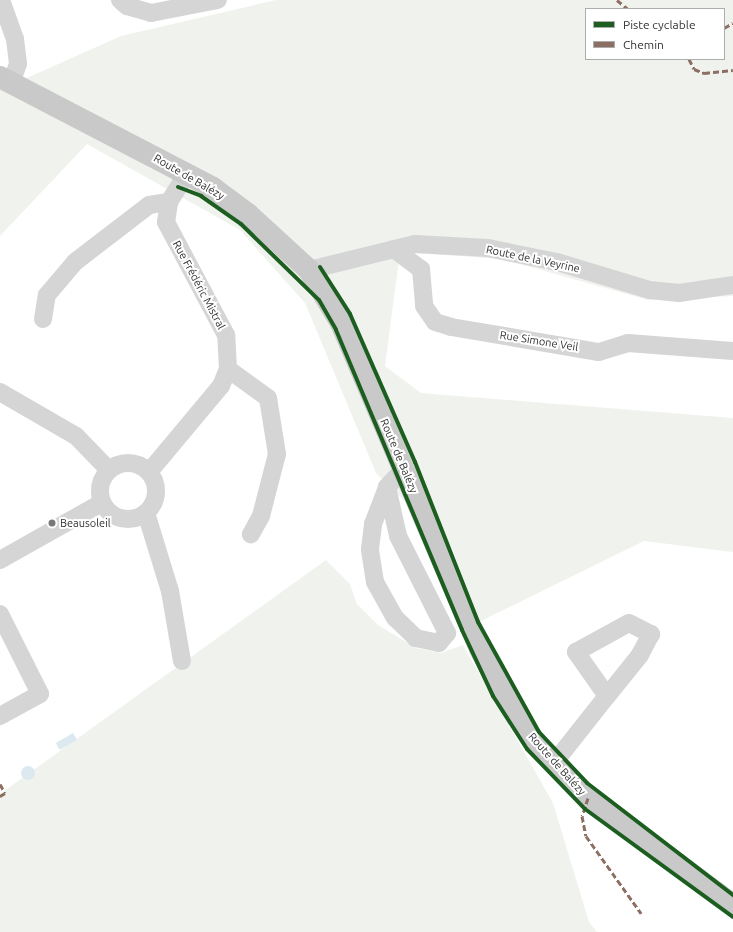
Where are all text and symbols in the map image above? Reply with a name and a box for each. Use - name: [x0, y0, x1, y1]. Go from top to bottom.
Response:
- legend: [585, 8, 725, 60]
- text: Piste cyclable: [623, 18, 696, 31]
- text: Chemin: [623, 38, 664, 51]
- street label: Route de Balézy: [151, 151, 227, 203]
- street label: Rue Frédéric Mistral: [170, 238, 228, 332]
- street label: Route de la Veyrine: [485, 243, 581, 275]
- street label: Rue Simone Veil: [499, 328, 579, 354]
- street label: Route de Balézy: [377, 417, 421, 495]
- place label: Beausoleil: [60, 516, 111, 530]
- marker: Beausoleil: [47, 518, 57, 528]
- street label: Route de Balézy: [526, 730, 588, 798]

